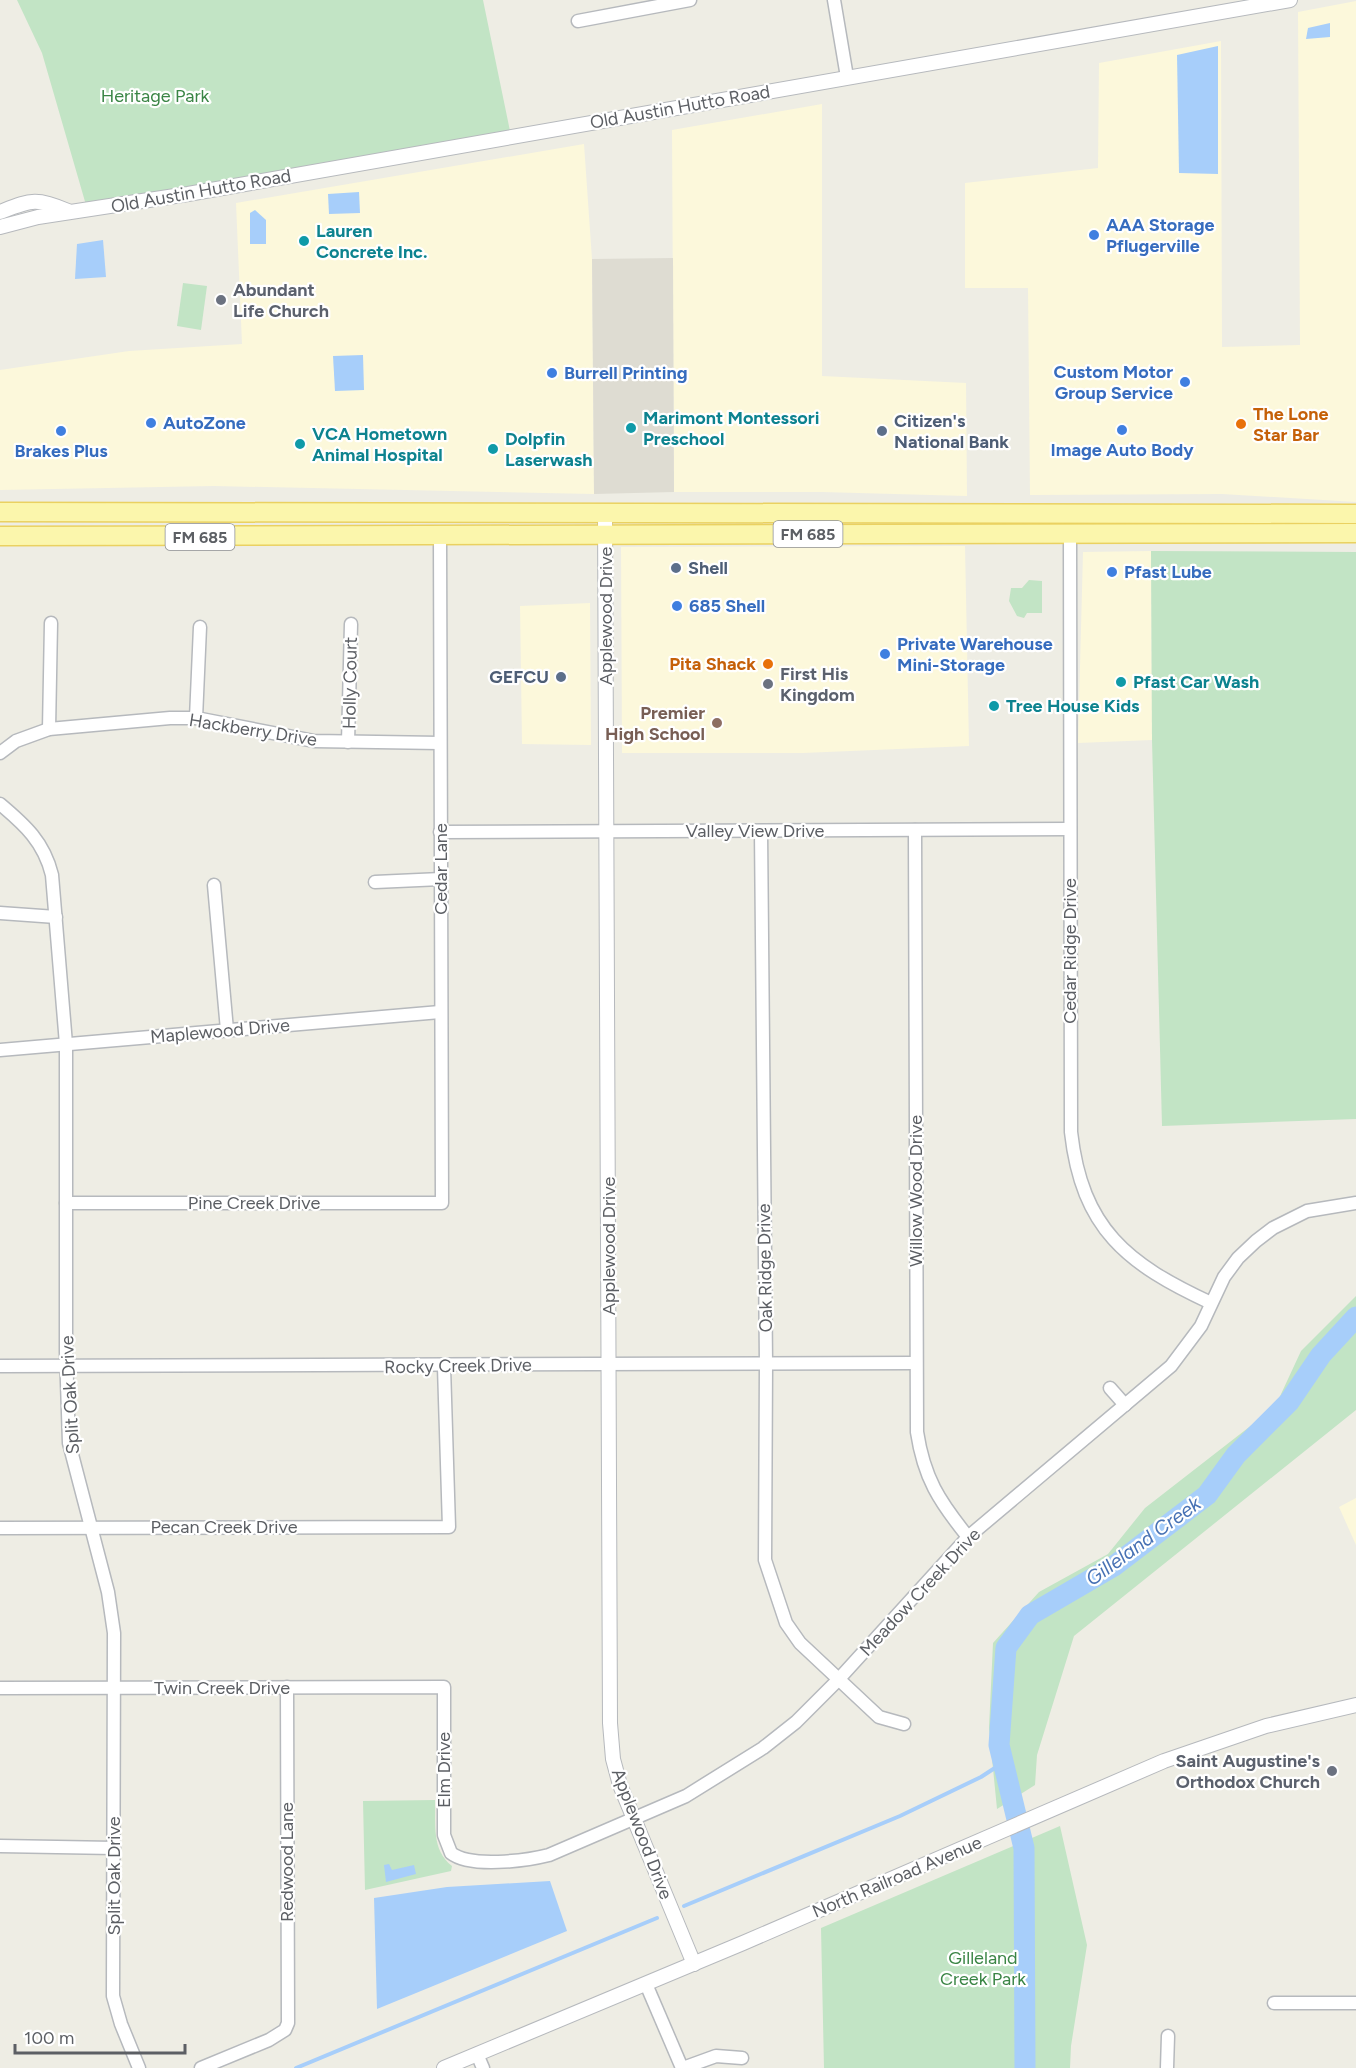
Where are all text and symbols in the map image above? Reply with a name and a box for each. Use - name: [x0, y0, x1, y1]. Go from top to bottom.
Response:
- street label: Old Austin Hutto Road: [588, 80, 772, 134]
- park label: Heritage Park: [101, 85, 210, 107]
- street label: Old Austin Hutto Road: [109, 164, 293, 218]
- place label: AAA Storage Pflugerville: [1106, 214, 1215, 257]
- place label: Lauren Concrete Inc.: [316, 220, 427, 263]
- marker: AAA Storage Pflugerville: [1087, 228, 1101, 242]
- marker: Lauren Concrete Inc.: [297, 234, 311, 248]
- place label: Abundant Life Church: [233, 279, 329, 322]
- marker: Abundant Life Church: [214, 293, 228, 307]
- place label: Custom Motor Group Service: [1054, 361, 1173, 404]
- place label: Burrell Printing: [564, 362, 688, 384]
- marker: Burrell Printing: [545, 366, 559, 380]
- marker: Custom Motor Group Service: [1178, 375, 1192, 389]
- place label: The Lone Star Bar: [1253, 403, 1328, 446]
- place label: Marimont Montessori Preschool: [643, 407, 819, 450]
- place label: Citizen's National Bank: [894, 410, 1009, 453]
- place label: AutoZone: [163, 412, 246, 434]
- marker: AutoZone: [144, 416, 158, 430]
- marker: The Lone Star Bar: [1234, 417, 1248, 431]
- marker: Marimont Montessori Preschool: [624, 421, 638, 435]
- place label: VCA Hometown Animal Hospital: [312, 423, 447, 466]
- marker: Image Auto Body: [1115, 423, 1129, 437]
- marker: Brakes Plus: [54, 424, 68, 438]
- marker: Citizen's National Bank: [875, 424, 889, 438]
- place label: Dolpfin Laserwash: [505, 428, 592, 471]
- marker: VCA Hometown Animal Hospital: [293, 437, 307, 451]
- place label: Image Auto Body: [1050, 439, 1194, 461]
- place label: Brakes Plus: [14, 440, 108, 462]
- marker: Dolpfin Laserwash: [486, 442, 500, 456]
- road number: FM 685: [774, 521, 842, 547]
- road number: FM 685: [166, 524, 234, 550]
- street label: Applewood Drive: [595, 547, 617, 685]
- place label: Shell: [688, 557, 728, 579]
- marker: Shell: [669, 561, 683, 575]
- place label: Pfast Lube: [1124, 561, 1212, 583]
- marker: Pfast Lube: [1105, 565, 1119, 579]
- place label: 685 Shell: [689, 595, 765, 617]
- marker: 685 Shell: [670, 599, 684, 613]
- place label: Private Warehouse Mini-Storage: [897, 633, 1053, 676]
- street label: Holly Court: [338, 637, 362, 729]
- marker: Private Warehouse Mini-Storage: [878, 647, 892, 661]
- place label: Pita Shack: [669, 653, 756, 675]
- marker: Pita Shack: [761, 657, 775, 671]
- place label: First His Kingdom: [780, 663, 855, 706]
- place label: GEFCU: [489, 666, 549, 688]
- marker: GEFCU: [554, 670, 568, 684]
- place label: Pfast Car Wash: [1133, 671, 1259, 693]
- marker: Pfast Car Wash: [1114, 675, 1128, 689]
- marker: First His Kingdom: [761, 677, 775, 691]
- place label: Tree House Kids: [1006, 695, 1140, 717]
- marker: Tree House Kids: [987, 699, 1001, 713]
- place label: Premier High School: [605, 702, 705, 745]
- street label: Hackberry Drive: [187, 709, 319, 751]
- marker: Premier High School: [710, 716, 724, 730]
- street label: Valley View Drive: [686, 820, 825, 842]
- street label: Cedar Lane: [430, 823, 452, 915]
- street label: Cedar Ridge Drive: [1059, 878, 1081, 1024]
- street label: Maplewood Drive: [149, 1014, 291, 1048]
- street label: Willow Wood Drive: [905, 1115, 927, 1267]
- street label: Applewood Drive: [598, 1177, 620, 1315]
- street label: Pine Creek Drive: [188, 1192, 320, 1214]
- street label: Oak Ridge Drive: [753, 1203, 777, 1333]
- street label: Split Oak Drive: [56, 1335, 84, 1455]
- street label: Rocky Creek Drive: [384, 1354, 532, 1378]
- water label: Gilleland Creek: [1081, 1490, 1206, 1591]
- street label: Pecan Creek Drive: [151, 1516, 298, 1538]
- street label: Meadow Creek Drive: [855, 1523, 985, 1661]
- street label: Twin Creek Drive: [154, 1677, 290, 1699]
- street label: Elm Drive: [433, 1732, 455, 1808]
- place label: Saint Augustine's Orthodox Church: [1176, 1750, 1321, 1793]
- marker: Saint Augustine's Orthodox Church: [1325, 1764, 1339, 1778]
- street label: Applewood Drive: [607, 1765, 677, 1903]
- street label: Redwood Lane: [276, 1802, 298, 1922]
- street label: Split Oak Drive: [103, 1816, 125, 1936]
- street label: North Railroad Avenue: [809, 1831, 985, 1923]
- park label: Gilleland Creek Park: [940, 1947, 1026, 1990]
- scale bar: [15, 2017, 184, 2055]
- text: 100 m: [24, 2027, 74, 2049]

